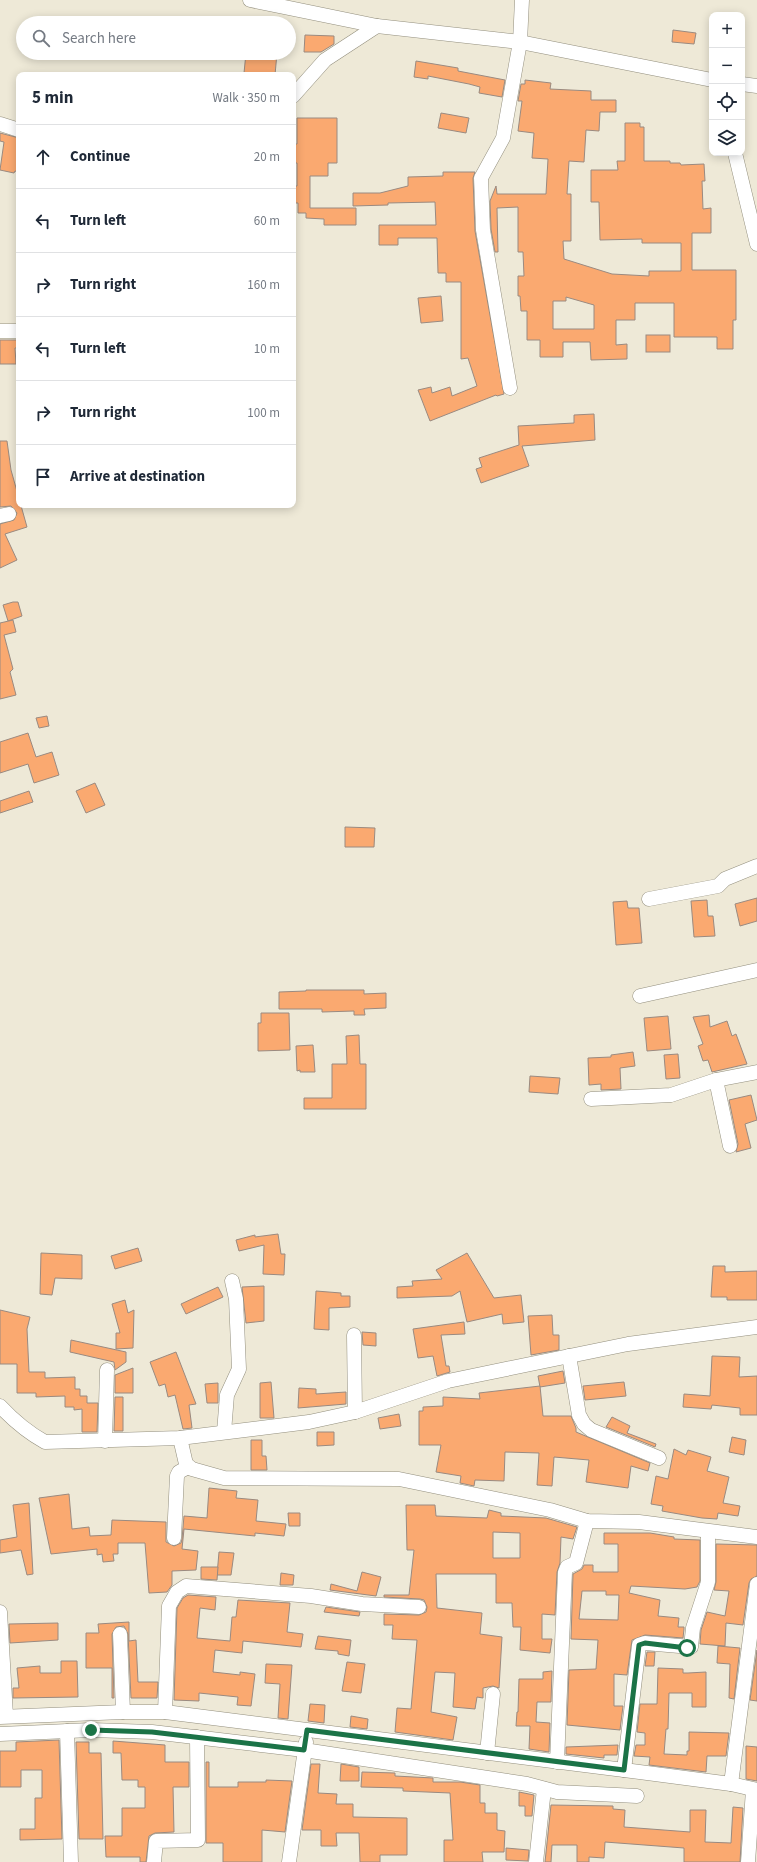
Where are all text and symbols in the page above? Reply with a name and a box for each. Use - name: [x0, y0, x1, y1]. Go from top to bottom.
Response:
- map controls: [709, 12, 745, 156]
- button: +: [709, 12, 745, 48]
- search box: [16, 16, 296, 60]
- icon: search: [30, 27, 52, 49]
- text: Search here: [62, 28, 136, 49]
- button: −: [709, 48, 745, 84]
- button: locate: [709, 84, 745, 120]
- text: 5 min: [32, 86, 73, 110]
- text: Walk · 350 m: [212, 89, 280, 107]
- button: layers: [709, 120, 745, 156]
- icon: ahead: [32, 146, 54, 168]
- text: Continue: [70, 146, 130, 167]
- text: 20 m: [254, 148, 280, 166]
- icon: left: [32, 210, 54, 232]
- text: Turn left: [70, 210, 126, 231]
- text: 60 m: [254, 212, 280, 230]
- icon: right: [32, 274, 54, 296]
- text: Turn right: [70, 274, 136, 295]
- text: 160 m: [247, 276, 280, 294]
- icon: left: [32, 338, 54, 360]
- text: Turn left: [70, 338, 126, 359]
- text: 10 m: [254, 340, 280, 358]
- icon: right: [32, 402, 54, 424]
- text: Turn right: [70, 402, 136, 423]
- text: 100 m: [247, 404, 280, 422]
- icon: arrive: [32, 466, 54, 488]
- text: Arrive at destination: [70, 466, 205, 487]
- route start: [678, 1639, 696, 1657]
- route end: [82, 1721, 100, 1739]

